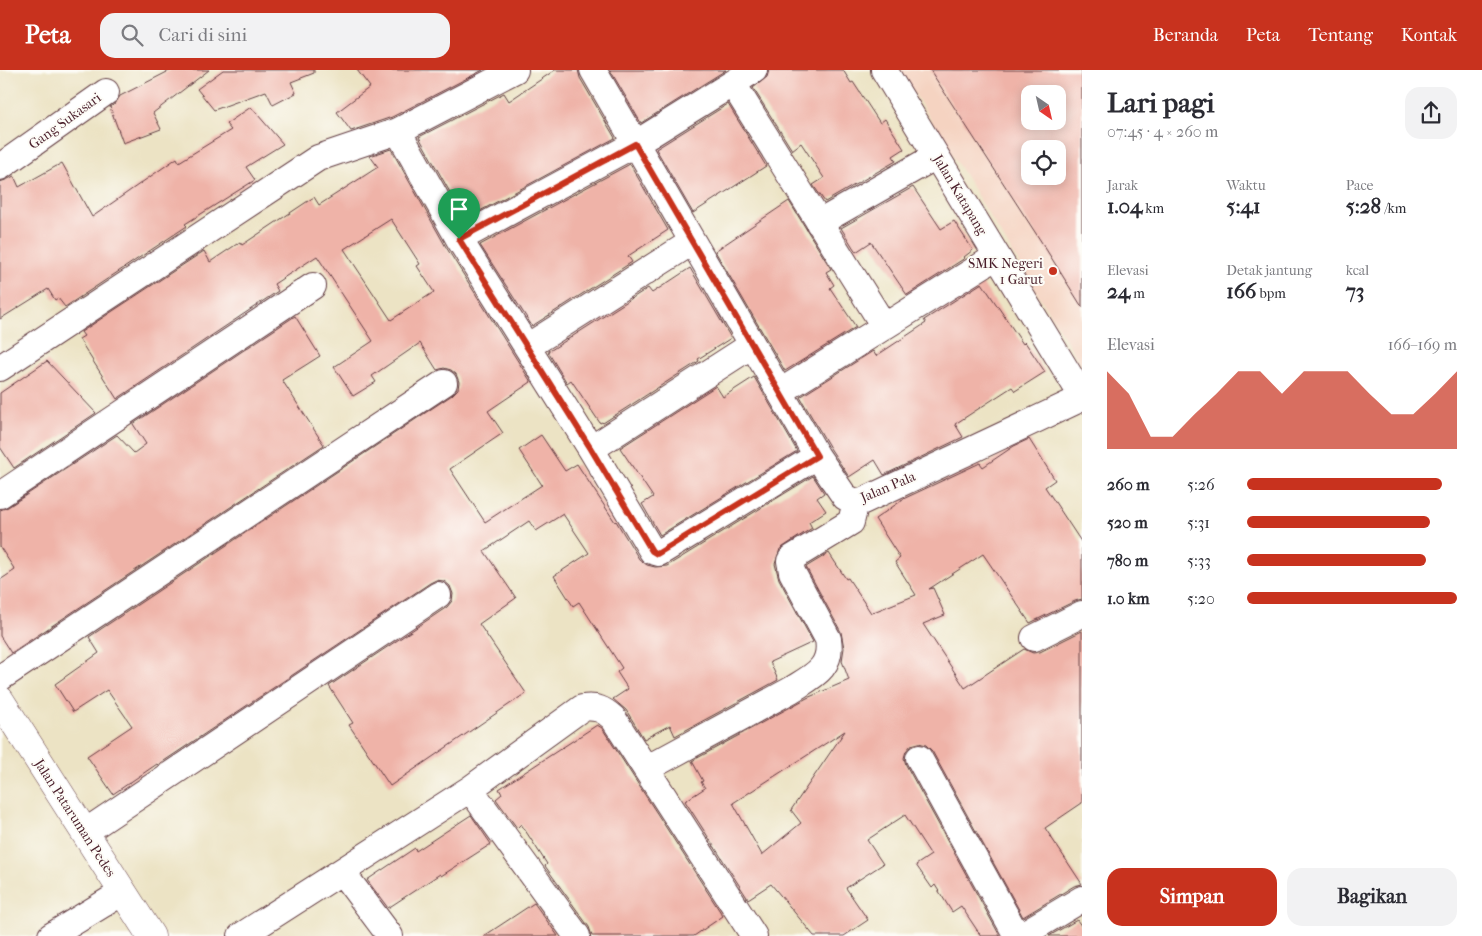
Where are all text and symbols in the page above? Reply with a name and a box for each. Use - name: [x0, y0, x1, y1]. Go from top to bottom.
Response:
- search box: [100, 13, 450, 58]
- text: Peta: [25, 21, 70, 49]
- icon: search: [118, 21, 146, 49]
- text: Cari di sini: [158, 24, 247, 46]
- text: Beranda: [1153, 25, 1218, 46]
- text: Peta: [1246, 25, 1280, 46]
- text: Tentang: [1308, 25, 1373, 46]
- text: Kontak: [1401, 25, 1457, 46]
- north arrow: [1021, 85, 1066, 130]
- map controls: [1021, 85, 1066, 185]
- text: Lari pagi: [1107, 86, 1215, 119]
- button: share: [1405, 87, 1457, 139]
- street label: Gang Sukasari: [25, 89, 105, 153]
- text: 07:45 · 4 × 260 m: [1107, 122, 1218, 141]
- button: locate: [1021, 140, 1066, 185]
- street label: Jalan Katapang: [929, 151, 991, 239]
- text: Jarak: [1107, 177, 1138, 194]
- text: Waktu: [1226, 177, 1266, 194]
- text: Pace: [1346, 177, 1374, 194]
- pin: [438, 188, 480, 239]
- text: 1.04: [1107, 194, 1142, 218]
- text: 5:41: [1226, 194, 1260, 218]
- text: 5:28: [1346, 194, 1381, 218]
- icon: arrive: [445, 195, 473, 223]
- text: km: [1142, 200, 1164, 217]
- text: /km: [1381, 200, 1406, 217]
- place label: SMK Negeri 1 Garut: [968, 255, 1043, 288]
- text: Elevasi: [1107, 262, 1149, 279]
- text: Detak jantung: [1226, 262, 1312, 279]
- text: kcal: [1346, 262, 1369, 279]
- marker: SMK Negeri 1 Garut: [1047, 265, 1059, 277]
- text: 24: [1107, 279, 1130, 303]
- text: 166: [1226, 279, 1256, 303]
- text: 73: [1346, 279, 1364, 303]
- text: m: [1130, 285, 1145, 302]
- text: bpm: [1256, 285, 1286, 302]
- text: Elevasi: [1107, 335, 1155, 354]
- text: 166–169 m: [1388, 335, 1457, 354]
- street label: Jalan Pala: [857, 468, 919, 507]
- text: 260 m: [1107, 475, 1149, 494]
- text: 5:26: [1187, 475, 1215, 494]
- text: 520 m: [1107, 513, 1148, 532]
- text: 5:31: [1187, 513, 1210, 532]
- text: 780 m: [1107, 551, 1148, 570]
- text: 5:33: [1187, 551, 1211, 570]
- text: 1.0 km: [1107, 589, 1150, 608]
- text: 5:20: [1187, 589, 1215, 608]
- street label: Jalan Pataruman Pedes: [30, 755, 119, 880]
- button: Simpan: [1107, 868, 1277, 926]
- button: Bagikan: [1287, 868, 1457, 926]

